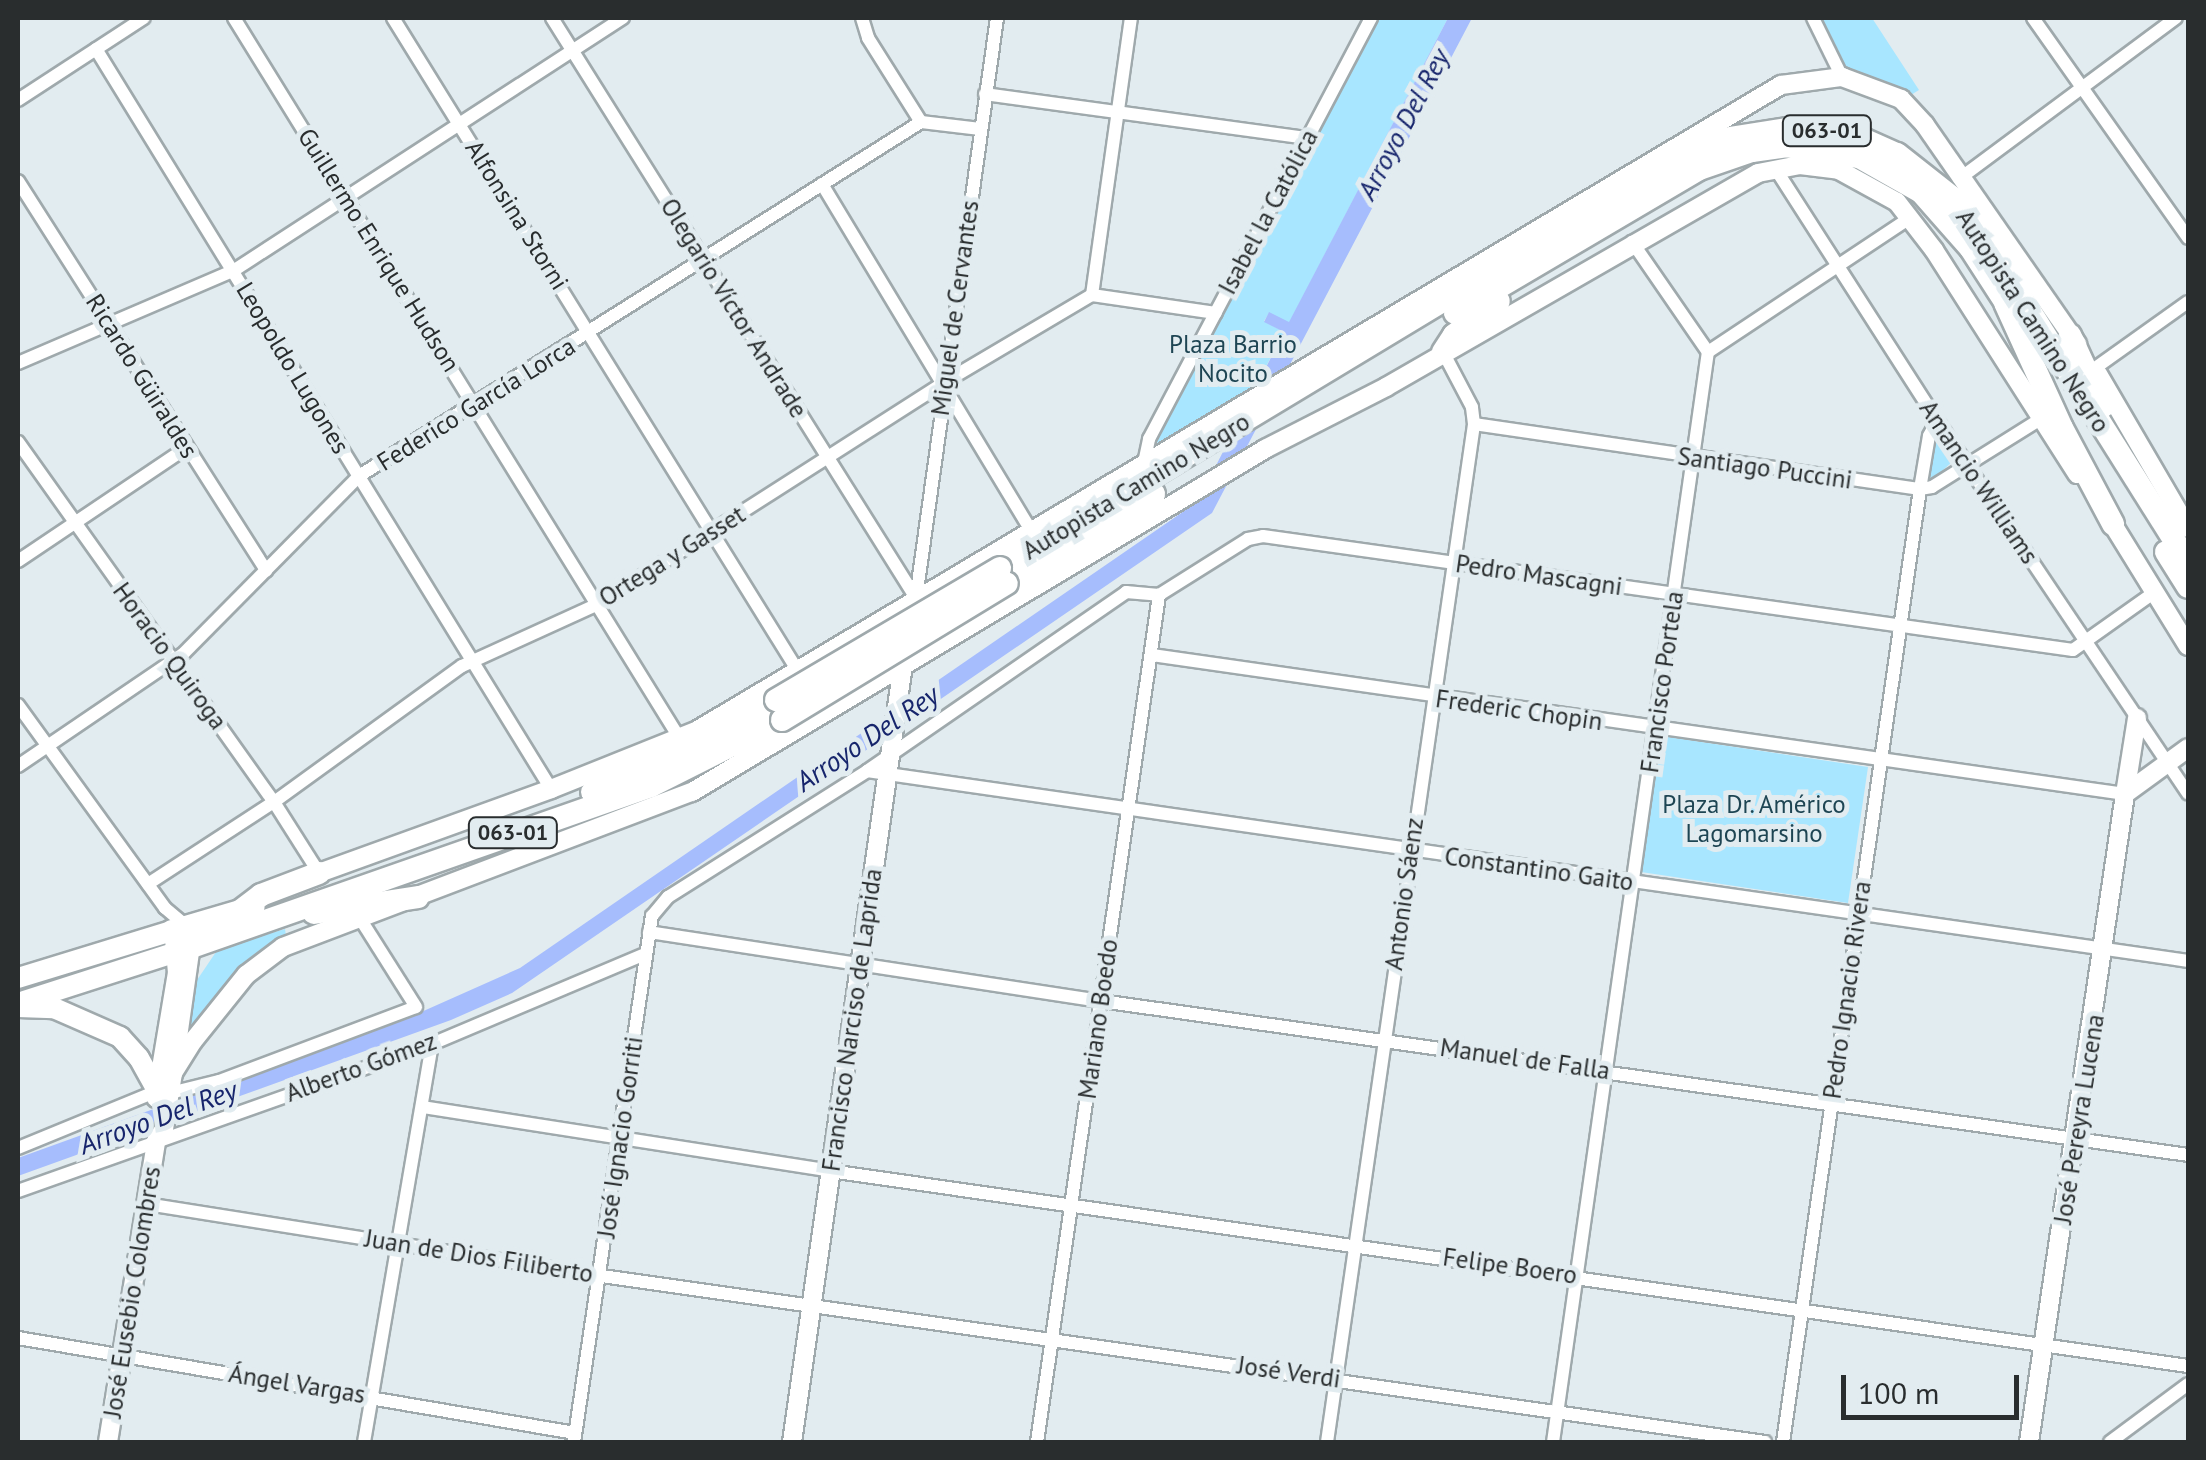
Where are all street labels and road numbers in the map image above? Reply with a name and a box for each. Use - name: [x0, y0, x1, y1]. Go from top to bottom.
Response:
- road number: 063-01: [1780, 114, 1874, 148]
- street label: Guillermo Enrique Hudson: [292, 123, 466, 377]
- street label: Isabel la Católica: [1212, 124, 1324, 300]
- street label: Alfonsina Storni: [459, 135, 575, 295]
- street label: Olegario Víctor Andrade: [654, 192, 814, 424]
- street label: Miguel de Cervantes: [925, 198, 985, 418]
- street label: Autopista Camino Negro: [1950, 204, 2116, 438]
- street label: Leopoldo Lugones: [230, 277, 356, 459]
- street label: Ricardo Güiraldes: [80, 288, 204, 464]
- street label: Federico García Lorca: [371, 331, 581, 477]
- street label: Amancio Williams: [1913, 394, 2045, 570]
- street label: Autopista Camino Negro: [1017, 406, 1255, 566]
- street label: Santiago Puccini: [1676, 441, 1854, 495]
- street label: Ortega y Gasset: [593, 499, 751, 613]
- street label: Pedro Mascagni: [1454, 548, 1624, 602]
- street label: Horacio Quiroga: [107, 577, 233, 735]
- street label: Francisco Portela: [1634, 589, 1690, 775]
- street label: Frederic Chopin: [1433, 683, 1605, 737]
- road number: 063-01: [466, 816, 560, 850]
- street label: Antonio Sáenz: [1378, 816, 1430, 972]
- street label: Constantino Gaito: [1443, 841, 1635, 897]
- street label: Francisco Narciso de Laprida: [816, 867, 888, 1173]
- street label: Pedro Ignacio Rivera: [1817, 879, 1877, 1101]
- street label: Mariano Boedo: [1072, 937, 1124, 1101]
- street label: José Pereyra Lucena: [2048, 1012, 2110, 1226]
- street label: Alberto Gómez: [282, 1026, 440, 1108]
- street label: Manuel de Falla: [1438, 1032, 1612, 1086]
- street label: José Ignacio Gorriti: [591, 1034, 649, 1240]
- street label: José Eusebio Colombres: [97, 1164, 167, 1420]
- street label: Juan de Dios Filiberto: [363, 1223, 595, 1289]
- street label: Felipe Boero: [1441, 1242, 1579, 1290]
- street label: José Verdi: [1235, 1350, 1343, 1394]
- street label: Ángel Vargas: [226, 1358, 368, 1410]

